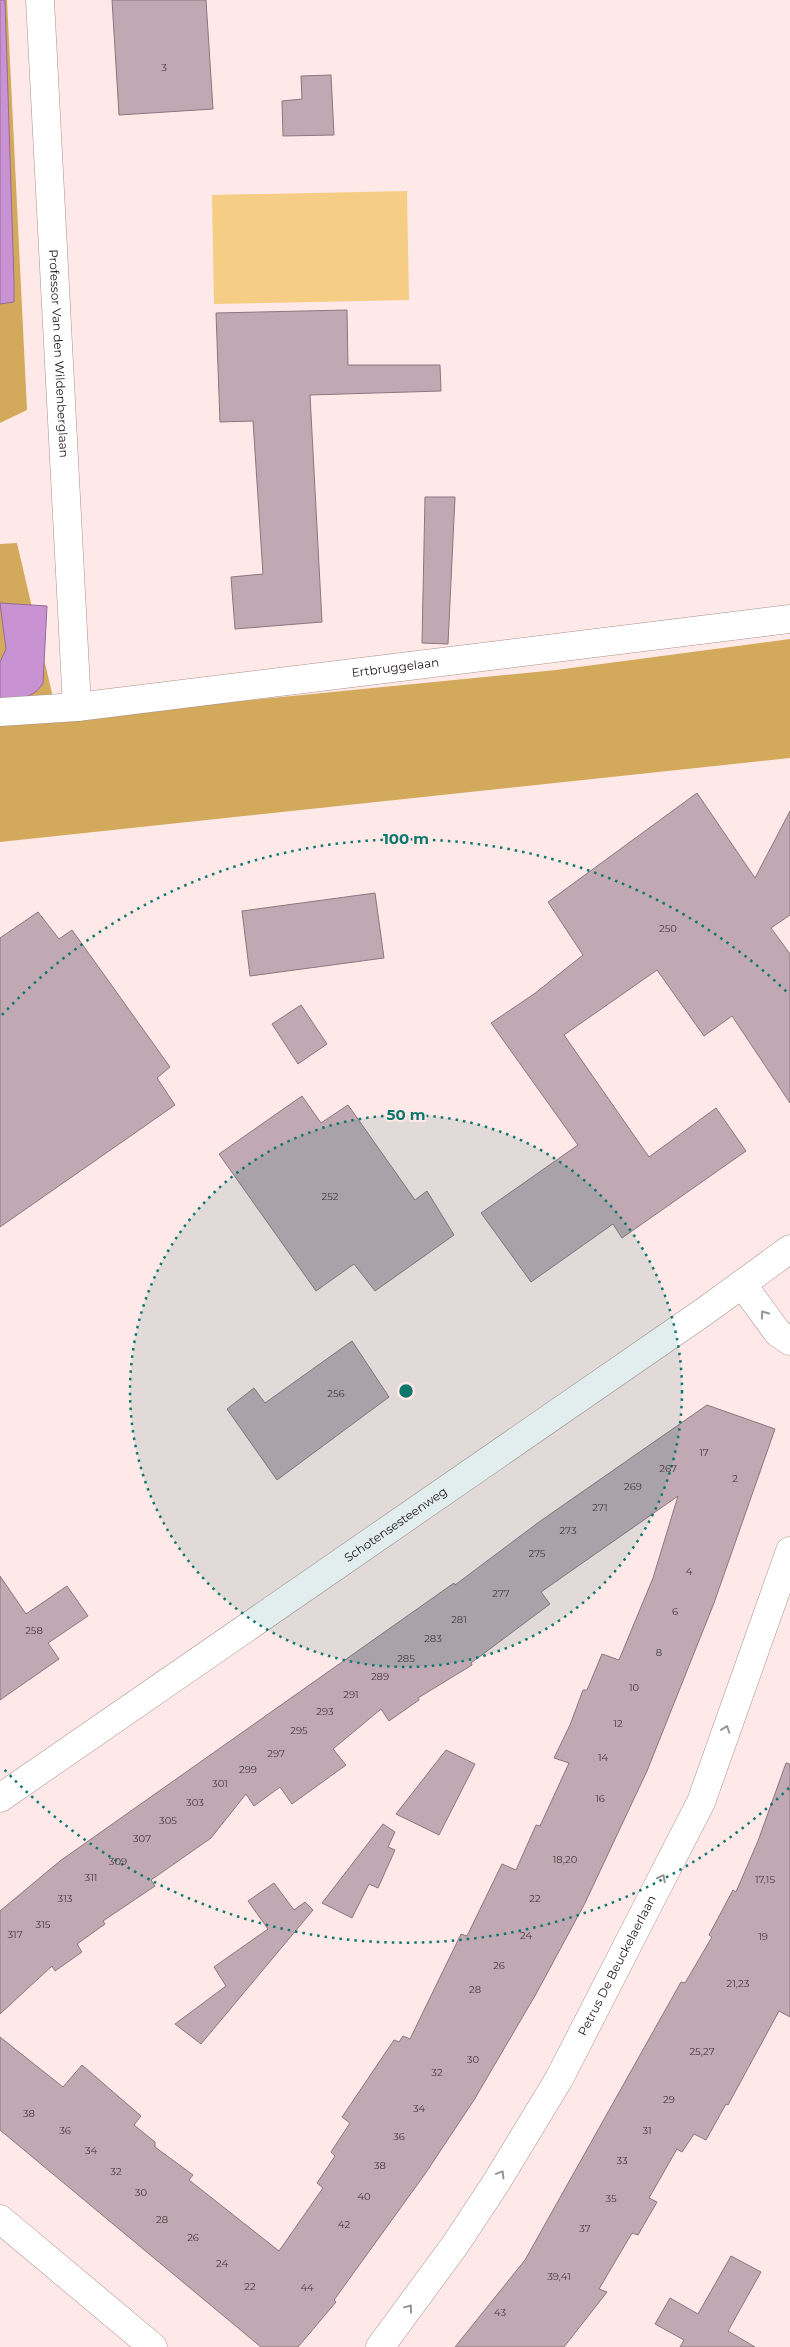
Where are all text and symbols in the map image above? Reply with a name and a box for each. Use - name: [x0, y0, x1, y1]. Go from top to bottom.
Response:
- house number: 3: [161, 61, 167, 74]
- street label: Professor Van den Wildenberglaan: [46, 249, 72, 458]
- street label: Ertbruggelaan: [351, 654, 440, 680]
- text: 100 m: [383, 829, 429, 848]
- house number: 250: [659, 922, 677, 935]
- text: 50 m: [386, 1105, 426, 1124]
- house number: 252: [322, 1190, 339, 1203]
- one-way arrow: [761, 1310, 770, 1320]
- centre of rings: [397, 1382, 415, 1400]
- house number: 256: [327, 1387, 345, 1400]
- house number: 17: [699, 1446, 709, 1459]
- house number: 267: [659, 1462, 677, 1475]
- house number: 2: [732, 1472, 738, 1485]
- house number: 269: [624, 1480, 642, 1493]
- street label: Schotensesteenweg: [341, 1483, 450, 1565]
- house number: 271: [592, 1501, 608, 1514]
- house number: 273: [559, 1524, 577, 1537]
- house number: 275: [528, 1547, 546, 1560]
- house number: 4: [686, 1565, 693, 1578]
- house number: 277: [492, 1587, 510, 1600]
- house number: 6: [672, 1605, 678, 1618]
- house number: 281: [451, 1613, 467, 1626]
- house number: 258: [25, 1624, 43, 1637]
- house number: 283: [424, 1632, 442, 1645]
- house number: 8: [656, 1646, 662, 1659]
- house number: 285: [397, 1652, 415, 1665]
- house number: 289: [371, 1670, 389, 1683]
- house number: 10: [629, 1681, 639, 1694]
- house number: 291: [343, 1688, 359, 1701]
- house number: 293: [316, 1705, 334, 1718]
- house number: 12: [613, 1717, 623, 1730]
- house number: 295: [290, 1724, 308, 1737]
- one-way arrow: [720, 1725, 730, 1734]
- house number: 297: [267, 1747, 285, 1760]
- house number: 14: [598, 1751, 608, 1764]
- house number: 299: [239, 1763, 257, 1776]
- house number: 301: [212, 1777, 228, 1790]
- house number: 16: [595, 1792, 605, 1805]
- house number: 303: [186, 1796, 204, 1809]
- house number: 305: [159, 1814, 177, 1827]
- house number: 307: [133, 1832, 151, 1845]
- house number: 18,20: [553, 1853, 578, 1866]
- house number: 309: [109, 1855, 127, 1868]
- house number: 311: [85, 1871, 97, 1884]
- house number: 17,15: [755, 1873, 775, 1886]
- one-way arrow: [656, 1874, 666, 1883]
- house number: 313: [58, 1892, 73, 1905]
- house number: 22: [529, 1892, 541, 1905]
- street label: Petrus De Beuckelaerlaan: [574, 1892, 659, 2038]
- house number: 315: [36, 1918, 51, 1931]
- house number: 317: [7, 1928, 23, 1941]
- house number: 24: [520, 1929, 532, 1942]
- house number: 19: [758, 1930, 768, 1943]
- house number: 26: [493, 1959, 505, 1972]
- house number: 21,23: [727, 1977, 750, 1990]
- house number: 28: [469, 1983, 481, 1996]
- house number: 25,27: [689, 2045, 715, 2058]
- house number: 30: [467, 2053, 480, 2066]
- house number: 32: [431, 2066, 443, 2079]
- house number: 29: [663, 2093, 675, 2106]
- house number: 34: [413, 2102, 426, 2115]
- house number: 38: [23, 2107, 35, 2120]
- house number: 36: [59, 2124, 71, 2137]
- house number: 31: [642, 2124, 652, 2137]
- house number: 36: [393, 2130, 405, 2143]
- house number: 34: [85, 2144, 98, 2157]
- house number: 33: [616, 2154, 628, 2167]
- house number: 38: [374, 2159, 386, 2172]
- house number: 32: [110, 2165, 122, 2178]
- one-way arrow: [495, 2171, 505, 2180]
- house number: 30: [135, 2186, 148, 2199]
- house number: 40: [357, 2190, 371, 2203]
- house number: 35: [605, 2192, 617, 2205]
- house number: 28: [156, 2213, 168, 2226]
- house number: 42: [338, 2218, 350, 2231]
- house number: 37: [579, 2222, 591, 2235]
- house number: 26: [187, 2231, 199, 2244]
- house number: 24: [216, 2257, 228, 2270]
- house number: 39,41: [547, 2270, 571, 2283]
- house number: 22: [244, 2280, 256, 2293]
- house number: 44: [300, 2281, 314, 2294]
- one-way arrow: [403, 2304, 412, 2314]
- house number: 43: [494, 2306, 506, 2319]

